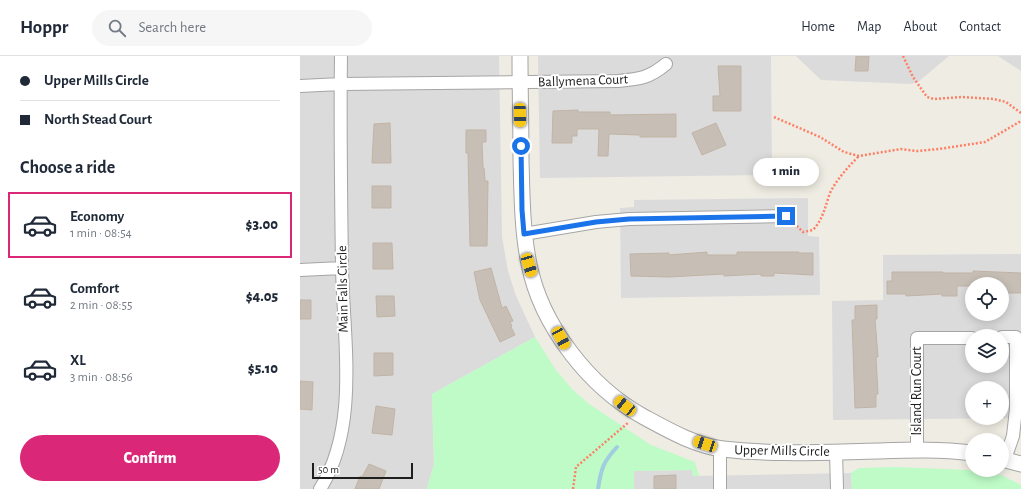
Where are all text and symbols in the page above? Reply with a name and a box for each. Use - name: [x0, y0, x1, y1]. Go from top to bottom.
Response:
- search box: [92, 10, 372, 46]
- icon: search: [106, 17, 128, 39]
- text: Hoppr: [20, 18, 68, 37]
- text: Search here: [138, 20, 206, 35]
- text: Home: [801, 20, 835, 34]
- text: Map: [857, 20, 881, 34]
- text: About: [903, 20, 937, 34]
- text: Contact: [959, 20, 1001, 34]
- street label: Ballymena Court: [538, 72, 629, 90]
- text: Upper Mills Circle: [44, 73, 149, 88]
- car: [514, 103, 526, 127]
- text: North Stead Court: [44, 112, 152, 127]
- route start: [512, 137, 530, 155]
- callout: 1 min: [753, 158, 819, 186]
- text: Choose a ride: [20, 159, 115, 177]
- text: 1 min: [772, 165, 800, 178]
- icon: car: [22, 207, 58, 243]
- route end: [777, 207, 795, 225]
- text: Economy: [70, 209, 124, 224]
- text: $3.00: [246, 217, 278, 232]
- text: 1 min · 08:54: [70, 227, 132, 240]
- street label: Main Falls Circle: [335, 245, 351, 333]
- car: [520, 252, 538, 278]
- map controls: [965, 277, 1009, 477]
- button: locate: [965, 277, 1009, 321]
- icon: car: [22, 279, 58, 315]
- text: Comfort: [70, 281, 119, 296]
- text: $4.05: [246, 289, 278, 304]
- text: 2 min · 08:55: [70, 299, 132, 312]
- car: [550, 325, 572, 351]
- button: layers: [965, 329, 1009, 373]
- street label: Island Run Court: [910, 346, 924, 436]
- icon: car: [22, 351, 58, 387]
- text: XL: [70, 353, 86, 368]
- text: $5.10: [248, 361, 278, 376]
- text: 3 min · 08:56: [70, 371, 133, 384]
- button: +: [965, 381, 1009, 425]
- car: [612, 394, 638, 418]
- button: −: [965, 433, 1009, 477]
- button: Confirm: [20, 435, 280, 481]
- car: [692, 435, 718, 453]
- street label: Upper Mills Circle: [734, 443, 830, 459]
- scale bar: [312, 461, 413, 480]
- text: 50 m: [318, 464, 339, 475]

